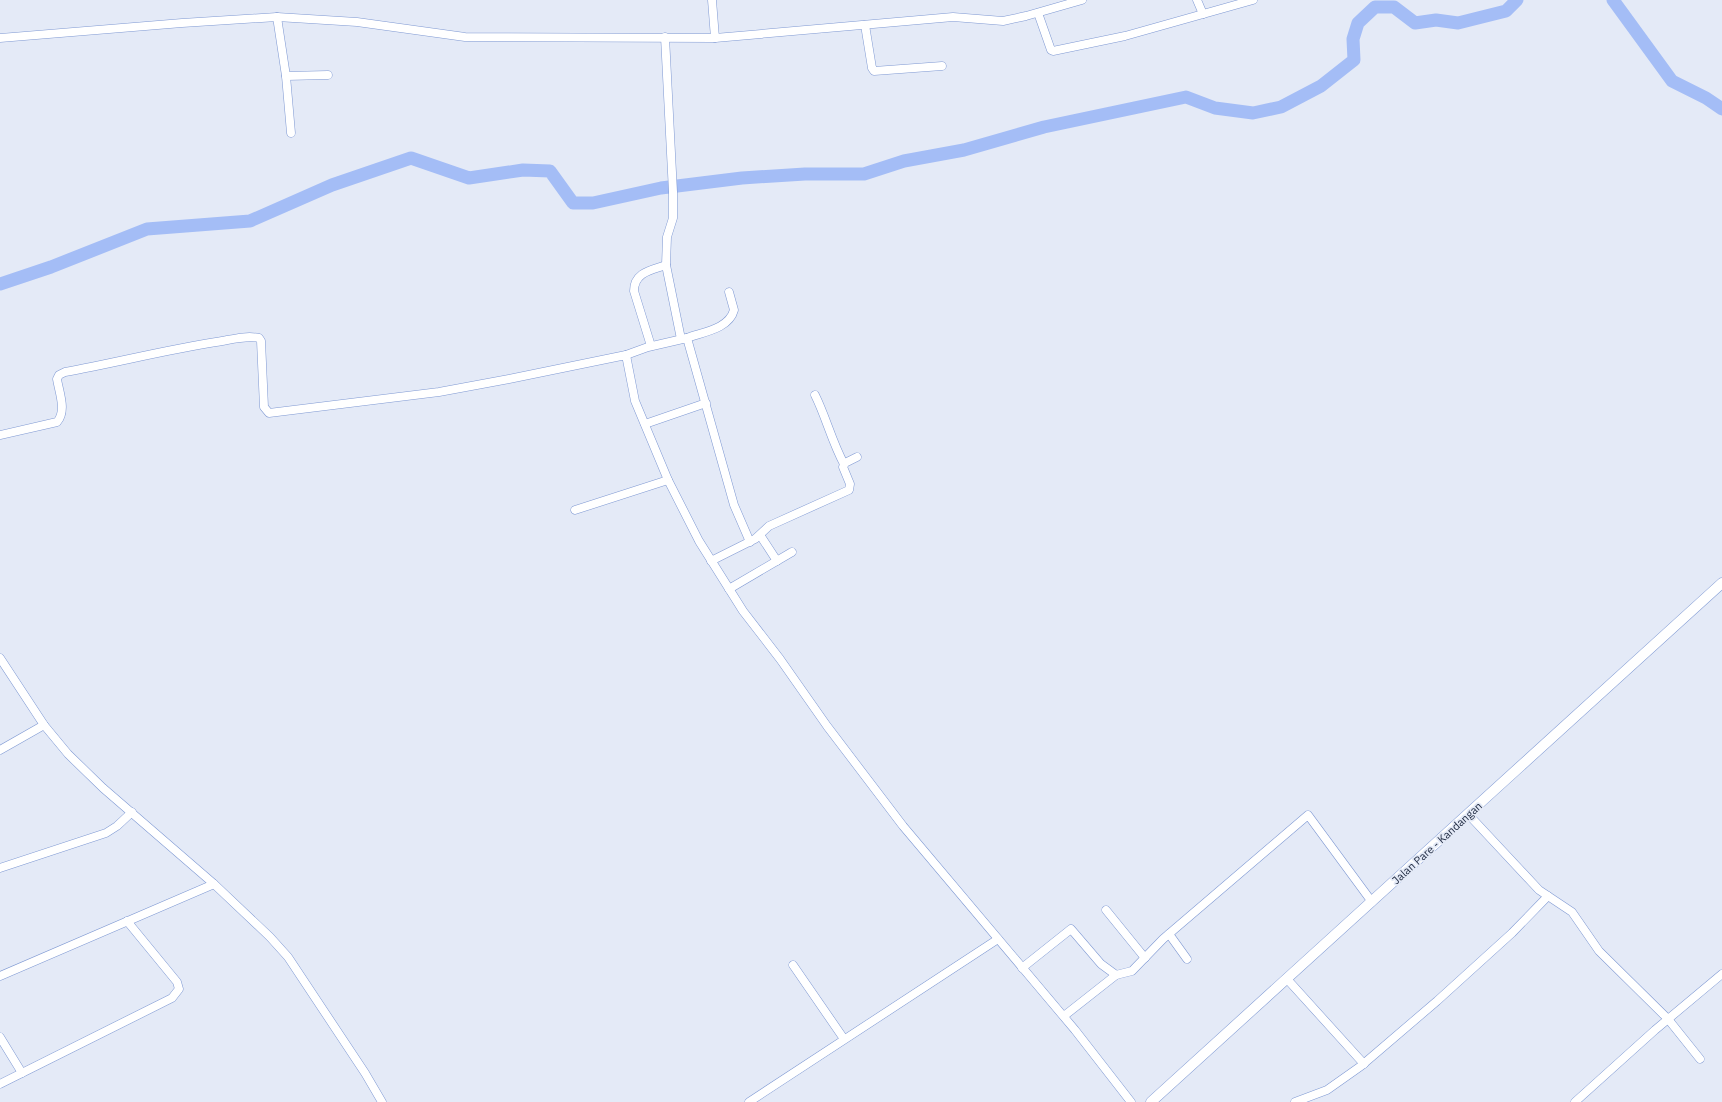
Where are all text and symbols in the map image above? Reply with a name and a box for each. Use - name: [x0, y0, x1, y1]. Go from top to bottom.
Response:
- street label: Jalan Pare - Kandangan: [1389, 799, 1485, 887]

